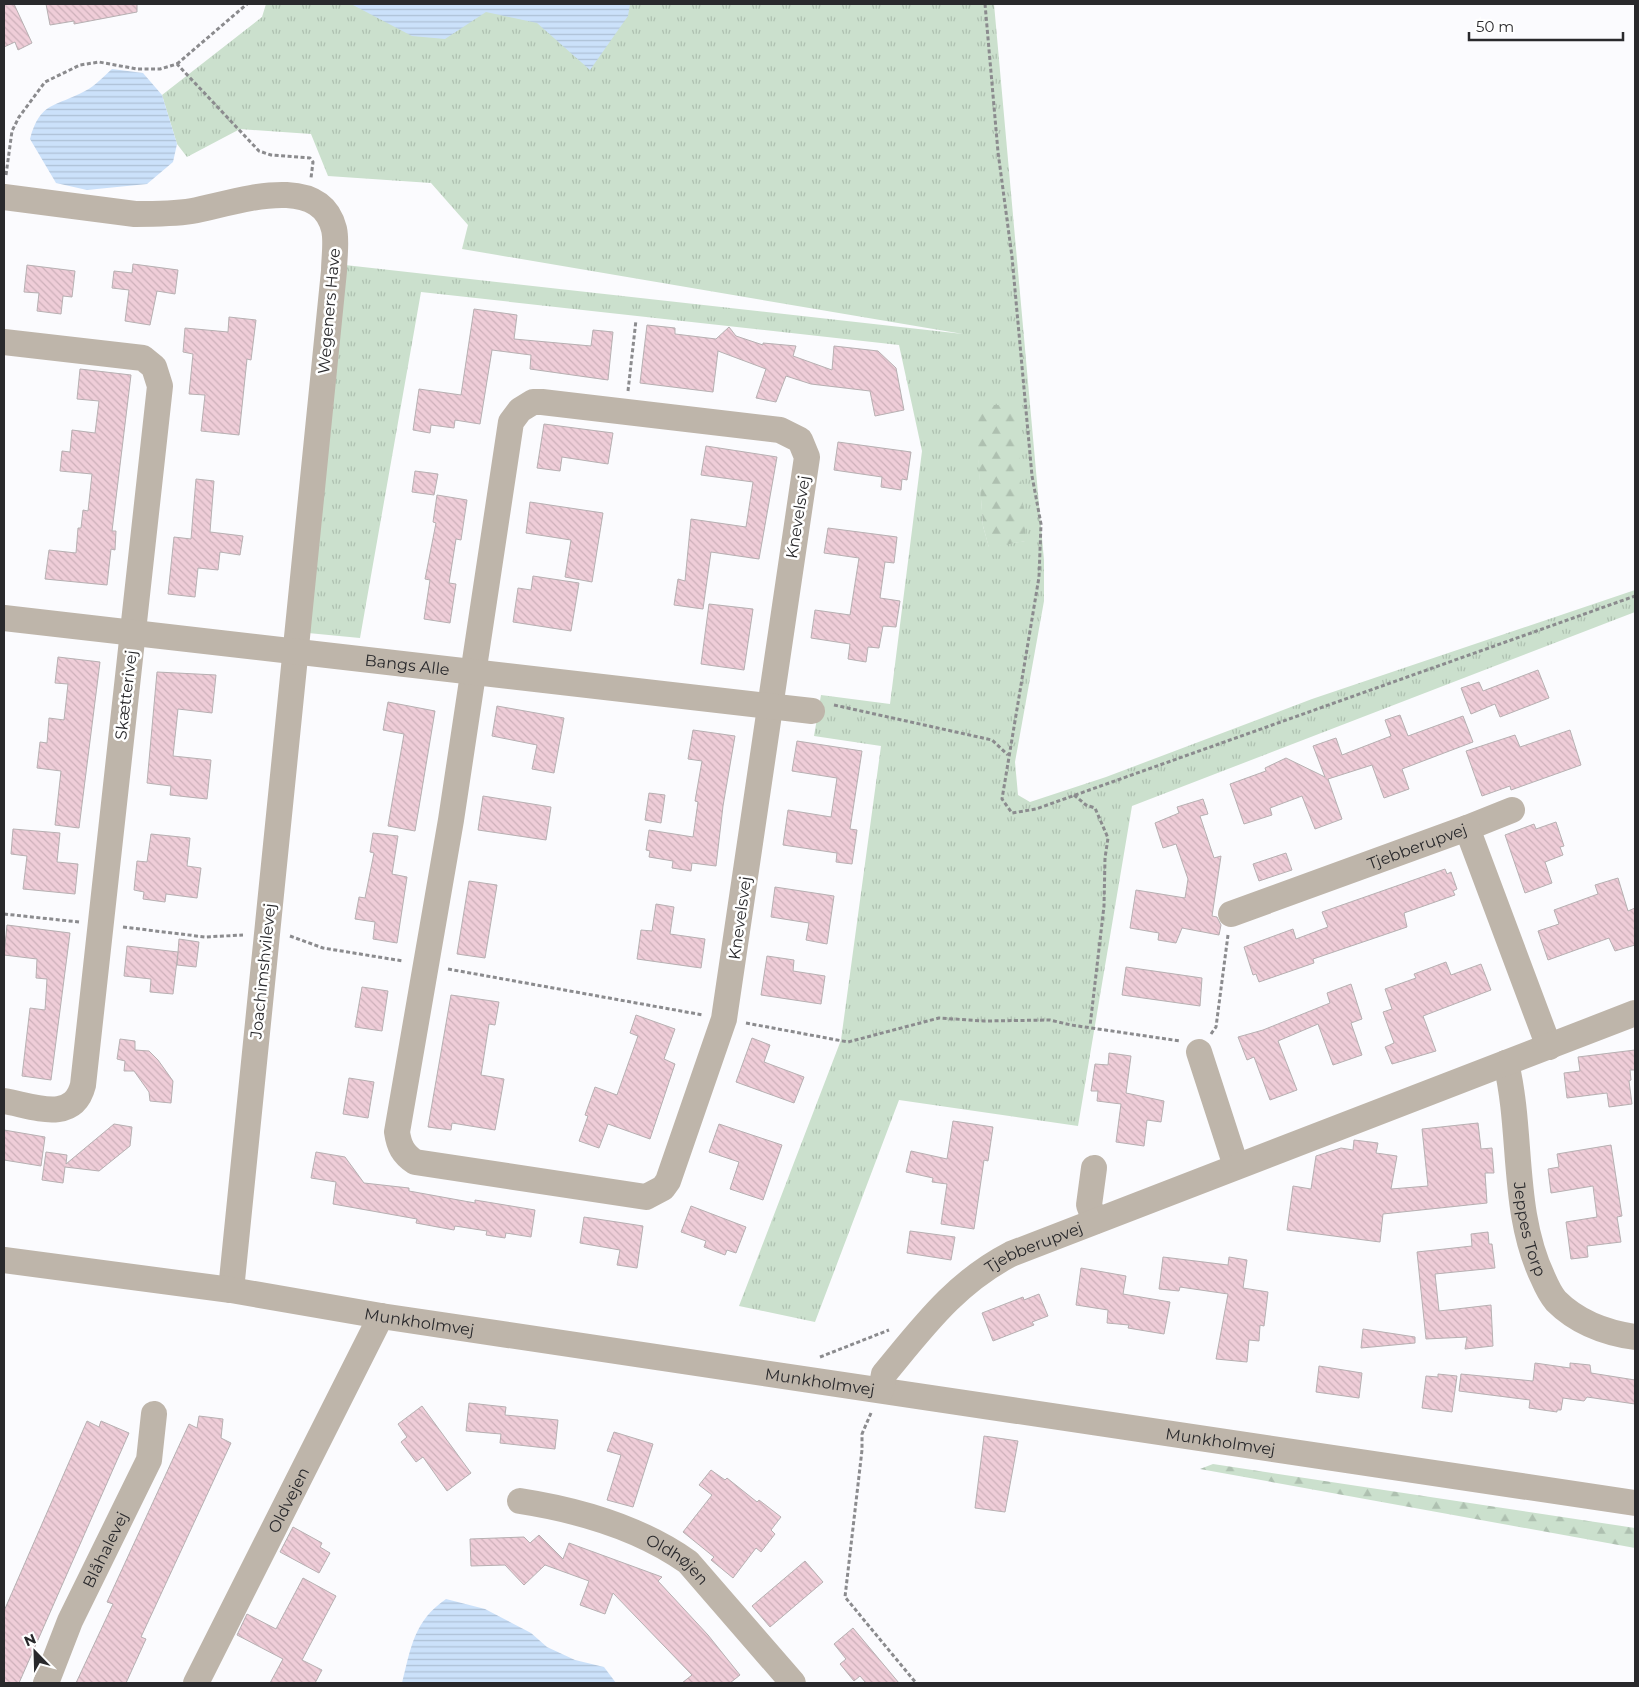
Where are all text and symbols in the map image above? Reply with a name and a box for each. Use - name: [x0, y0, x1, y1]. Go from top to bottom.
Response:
- scale bar: [1469, 10, 1623, 42]
- text: 50 m: [1476, 17, 1514, 36]
- street label: Wegeners Have: [314, 247, 344, 375]
- street label: Knevelsvej: [782, 474, 814, 560]
- street label: Skætterivej: [111, 649, 141, 741]
- street label: Bangs Alle: [364, 650, 451, 679]
- street label: Tjebberupvej: [1365, 819, 1469, 873]
- street label: Knevelsvej: [725, 875, 755, 961]
- street label: Joachimshvilevej: [246, 902, 280, 1041]
- street label: Jeppes Torp: [1510, 1180, 1551, 1279]
- street label: Tjebberupvej: [981, 1218, 1085, 1277]
- street label: Munkholmvej: [363, 1304, 476, 1339]
- street label: Munkholmvej: [764, 1364, 876, 1399]
- street label: Munkholmvej: [1164, 1424, 1277, 1459]
- street label: Oldvejen: [264, 1464, 313, 1536]
- street label: Blåhalevej: [78, 1508, 132, 1591]
- street label: Oldhøjen: [643, 1530, 713, 1589]
- north arrow: [10, 1627, 60, 1677]
- text: N: [21, 1630, 39, 1651]

